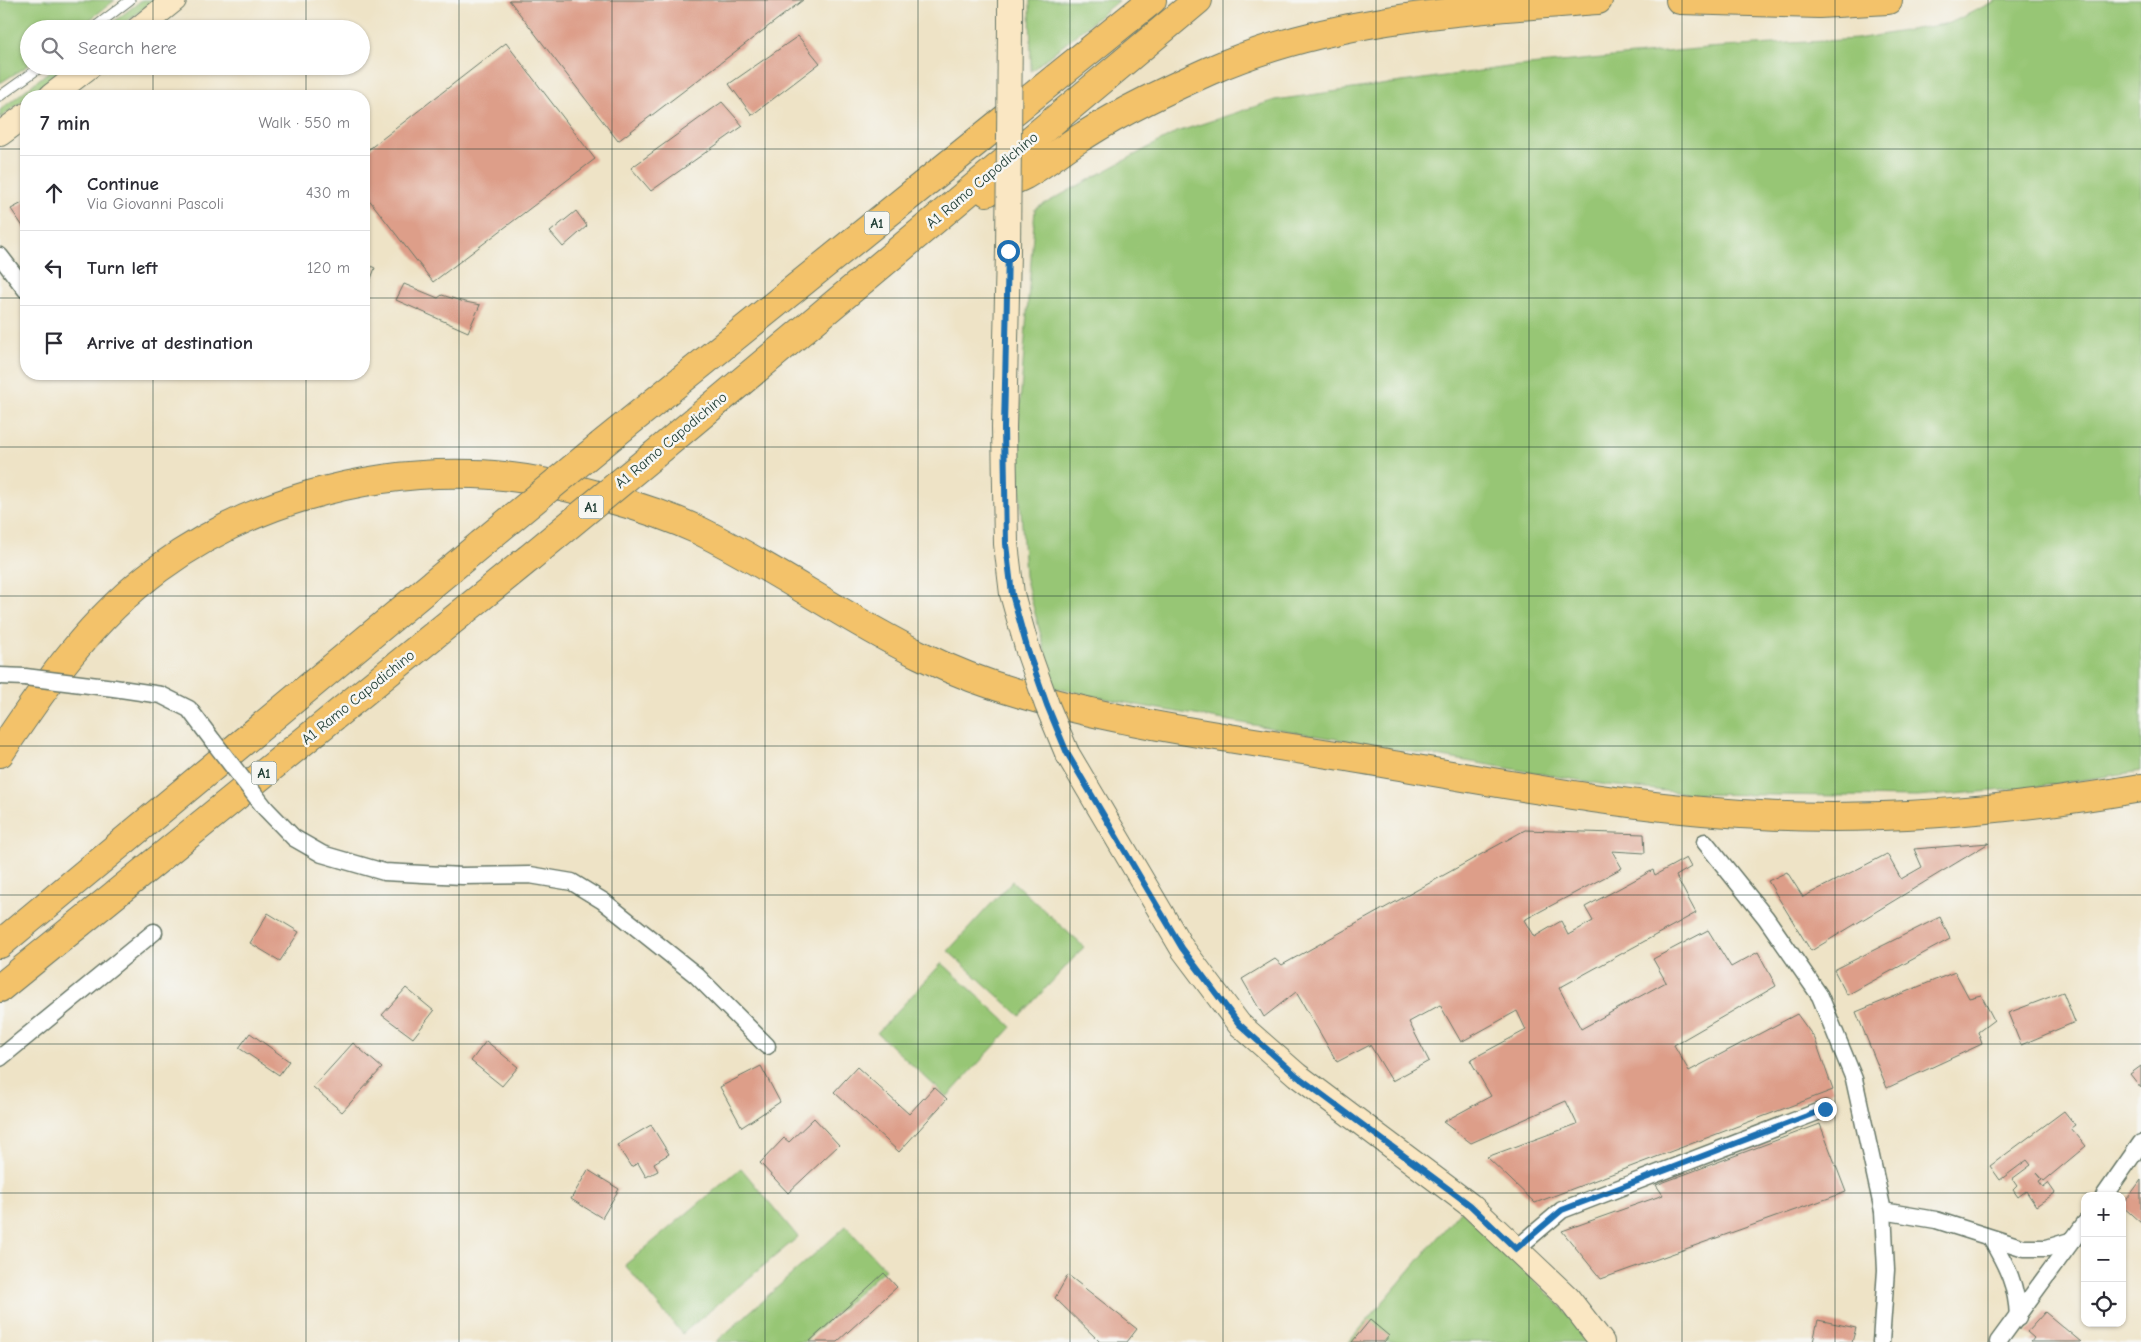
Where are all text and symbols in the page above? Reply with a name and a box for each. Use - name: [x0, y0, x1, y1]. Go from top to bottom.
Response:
- search box: [20, 20, 370, 75]
- icon: search: [38, 34, 66, 62]
- text: Search here: [78, 37, 177, 59]
- text: 7 min: [40, 111, 90, 135]
- text: Walk · 550 m: [259, 114, 350, 132]
- street label: A1 Ramo Capodichino: [922, 128, 1042, 232]
- text: Continue: [87, 173, 159, 195]
- icon: ahead: [40, 179, 68, 207]
- text: 430 m: [306, 184, 350, 202]
- text: Via Giovanni Pascoli: [87, 195, 224, 213]
- road number: A1: [864, 212, 890, 234]
- route start: [997, 240, 1020, 263]
- icon: left: [40, 254, 68, 282]
- text: Turn left: [87, 257, 158, 279]
- text: 120 m: [307, 259, 350, 277]
- icon: arrive: [40, 329, 68, 357]
- text: Arrive at destination: [87, 332, 253, 354]
- street label: A1 Ramo Capodichino: [611, 388, 731, 492]
- road number: A1: [578, 496, 604, 518]
- street label: A1 Ramo Capodichino: [298, 646, 418, 748]
- road number: A1: [252, 761, 276, 784]
- route end: [1814, 1098, 1837, 1121]
- map controls: [2081, 1192, 2126, 1327]
- button: +: [2081, 1192, 2126, 1237]
- button: −: [2081, 1237, 2126, 1282]
- button: locate: [2081, 1282, 2126, 1327]

